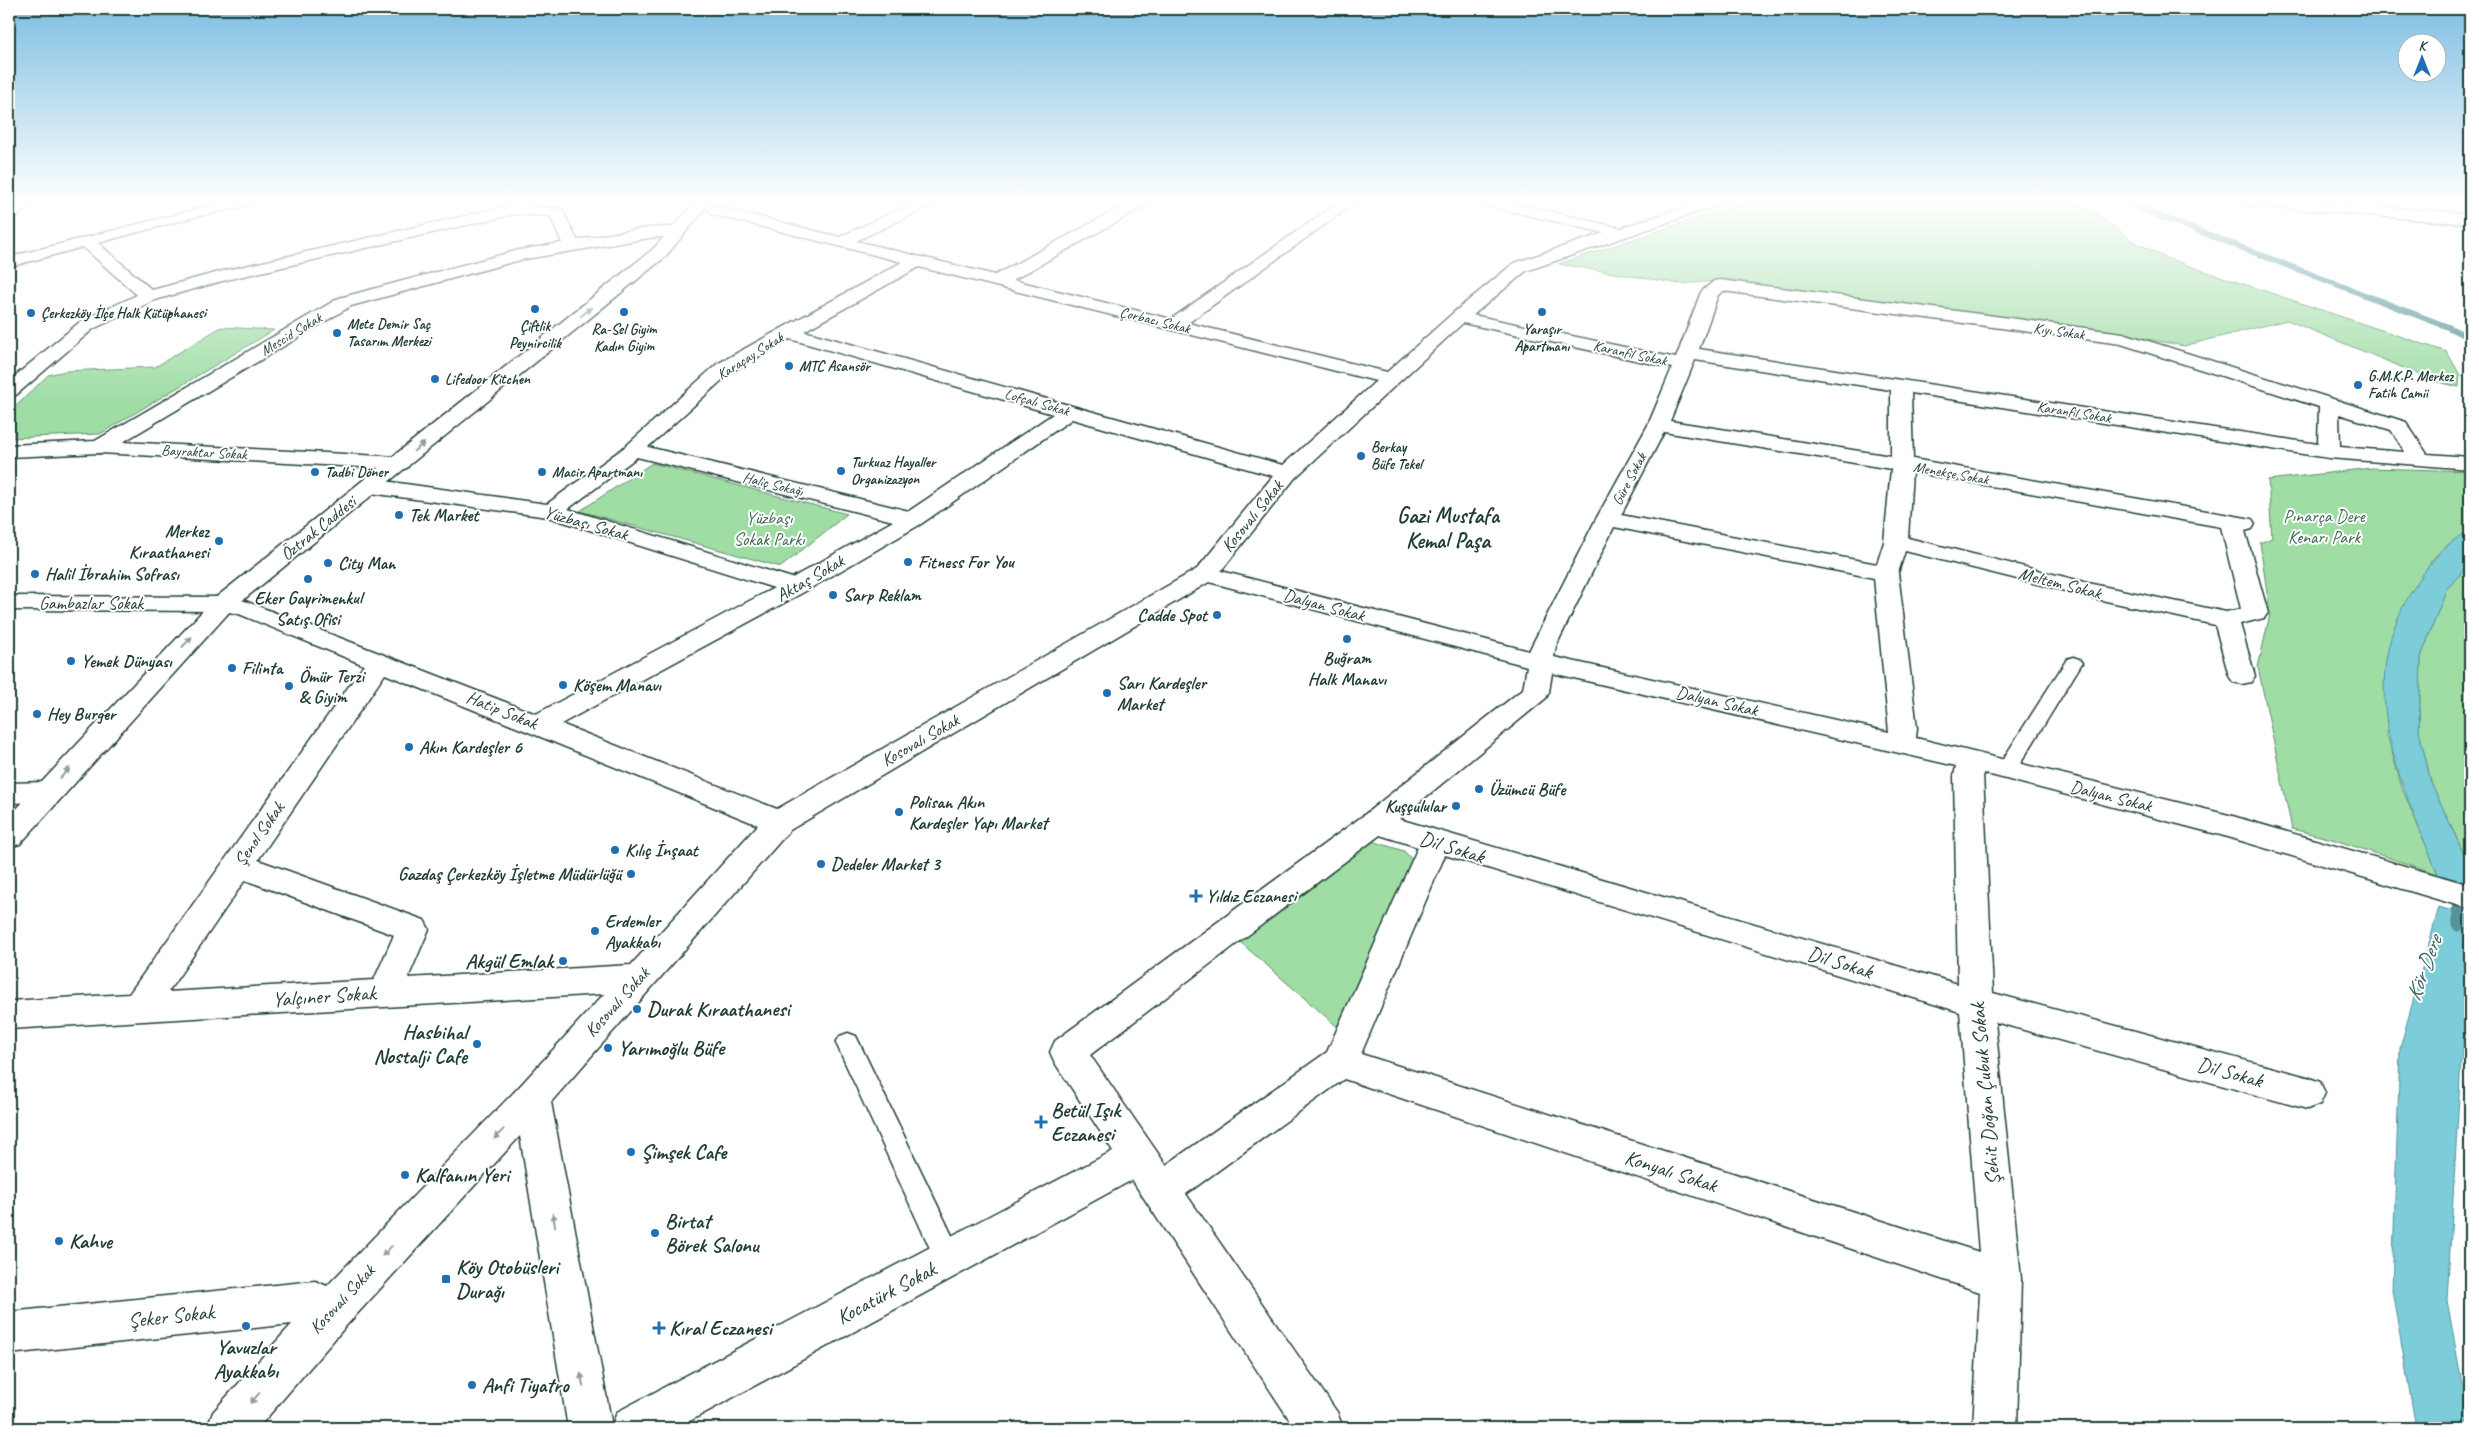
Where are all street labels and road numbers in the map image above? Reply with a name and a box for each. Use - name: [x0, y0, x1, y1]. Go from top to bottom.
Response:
- street label: Çorbacı Sokak: [1118, 303, 1194, 339]
- street label: Mescid Sokak: [257, 308, 327, 360]
- street label: Kıyı Sokak: [2032, 319, 2087, 345]
- street label: Karaçay Sokak: [713, 328, 788, 384]
- street label: Karanfil Sokak: [1591, 336, 1670, 371]
- street label: Lofçalı Sokak: [1002, 384, 1073, 421]
- street label: Karanfil Sokak: [2036, 397, 2114, 428]
- street label: Bayraktar Sokak: [161, 441, 249, 464]
- street label: Güre Sokak: [1608, 449, 1652, 509]
- street label: Menekşe Sokak: [1912, 458, 1992, 490]
- street label: Haliç Sokağı: [741, 468, 806, 501]
- street label: Kosovalı Sokak: [1216, 474, 1289, 556]
- street label: Öztrak Caddesi: [276, 489, 362, 565]
- street label: Yüzbaşı Sokak: [542, 501, 632, 546]
- street label: Aktaş Sokak: [772, 549, 849, 606]
- street label: Meltem Sokak: [2016, 562, 2105, 604]
- street label: Dalyan Sokak: [1281, 584, 1368, 627]
- street label: Gambazlar Sokak: [39, 592, 144, 614]
- street label: Dalyan Sokak: [1674, 681, 1761, 721]
- street label: Hatip Sokak: [463, 686, 542, 735]
- street label: Kosovalı Sokak: [877, 708, 964, 771]
- street label: Dalyan Sokak: [2068, 775, 2155, 817]
- street label: Şenol Sokak: [229, 797, 290, 870]
- street label: Dil Sokak: [1416, 825, 1489, 870]
- street label: Dil Sokak: [1804, 940, 1877, 985]
- street label: Kosovalı Sokak: [580, 962, 655, 1041]
- street label: Yalçıner Sokak: [271, 979, 379, 1013]
- street label: Şehit Doğan Çubuk Sokak: [1964, 999, 2006, 1186]
- street label: Dil Sokak: [2194, 1051, 2267, 1094]
- street label: Konyalı Sokak: [1622, 1144, 1722, 1199]
- street label: Kocatürk Sokak: [832, 1255, 942, 1330]
- street label: Kosovalı Sokak: [305, 1259, 380, 1338]
- street label: Şeker Sokak: [127, 1298, 218, 1333]

